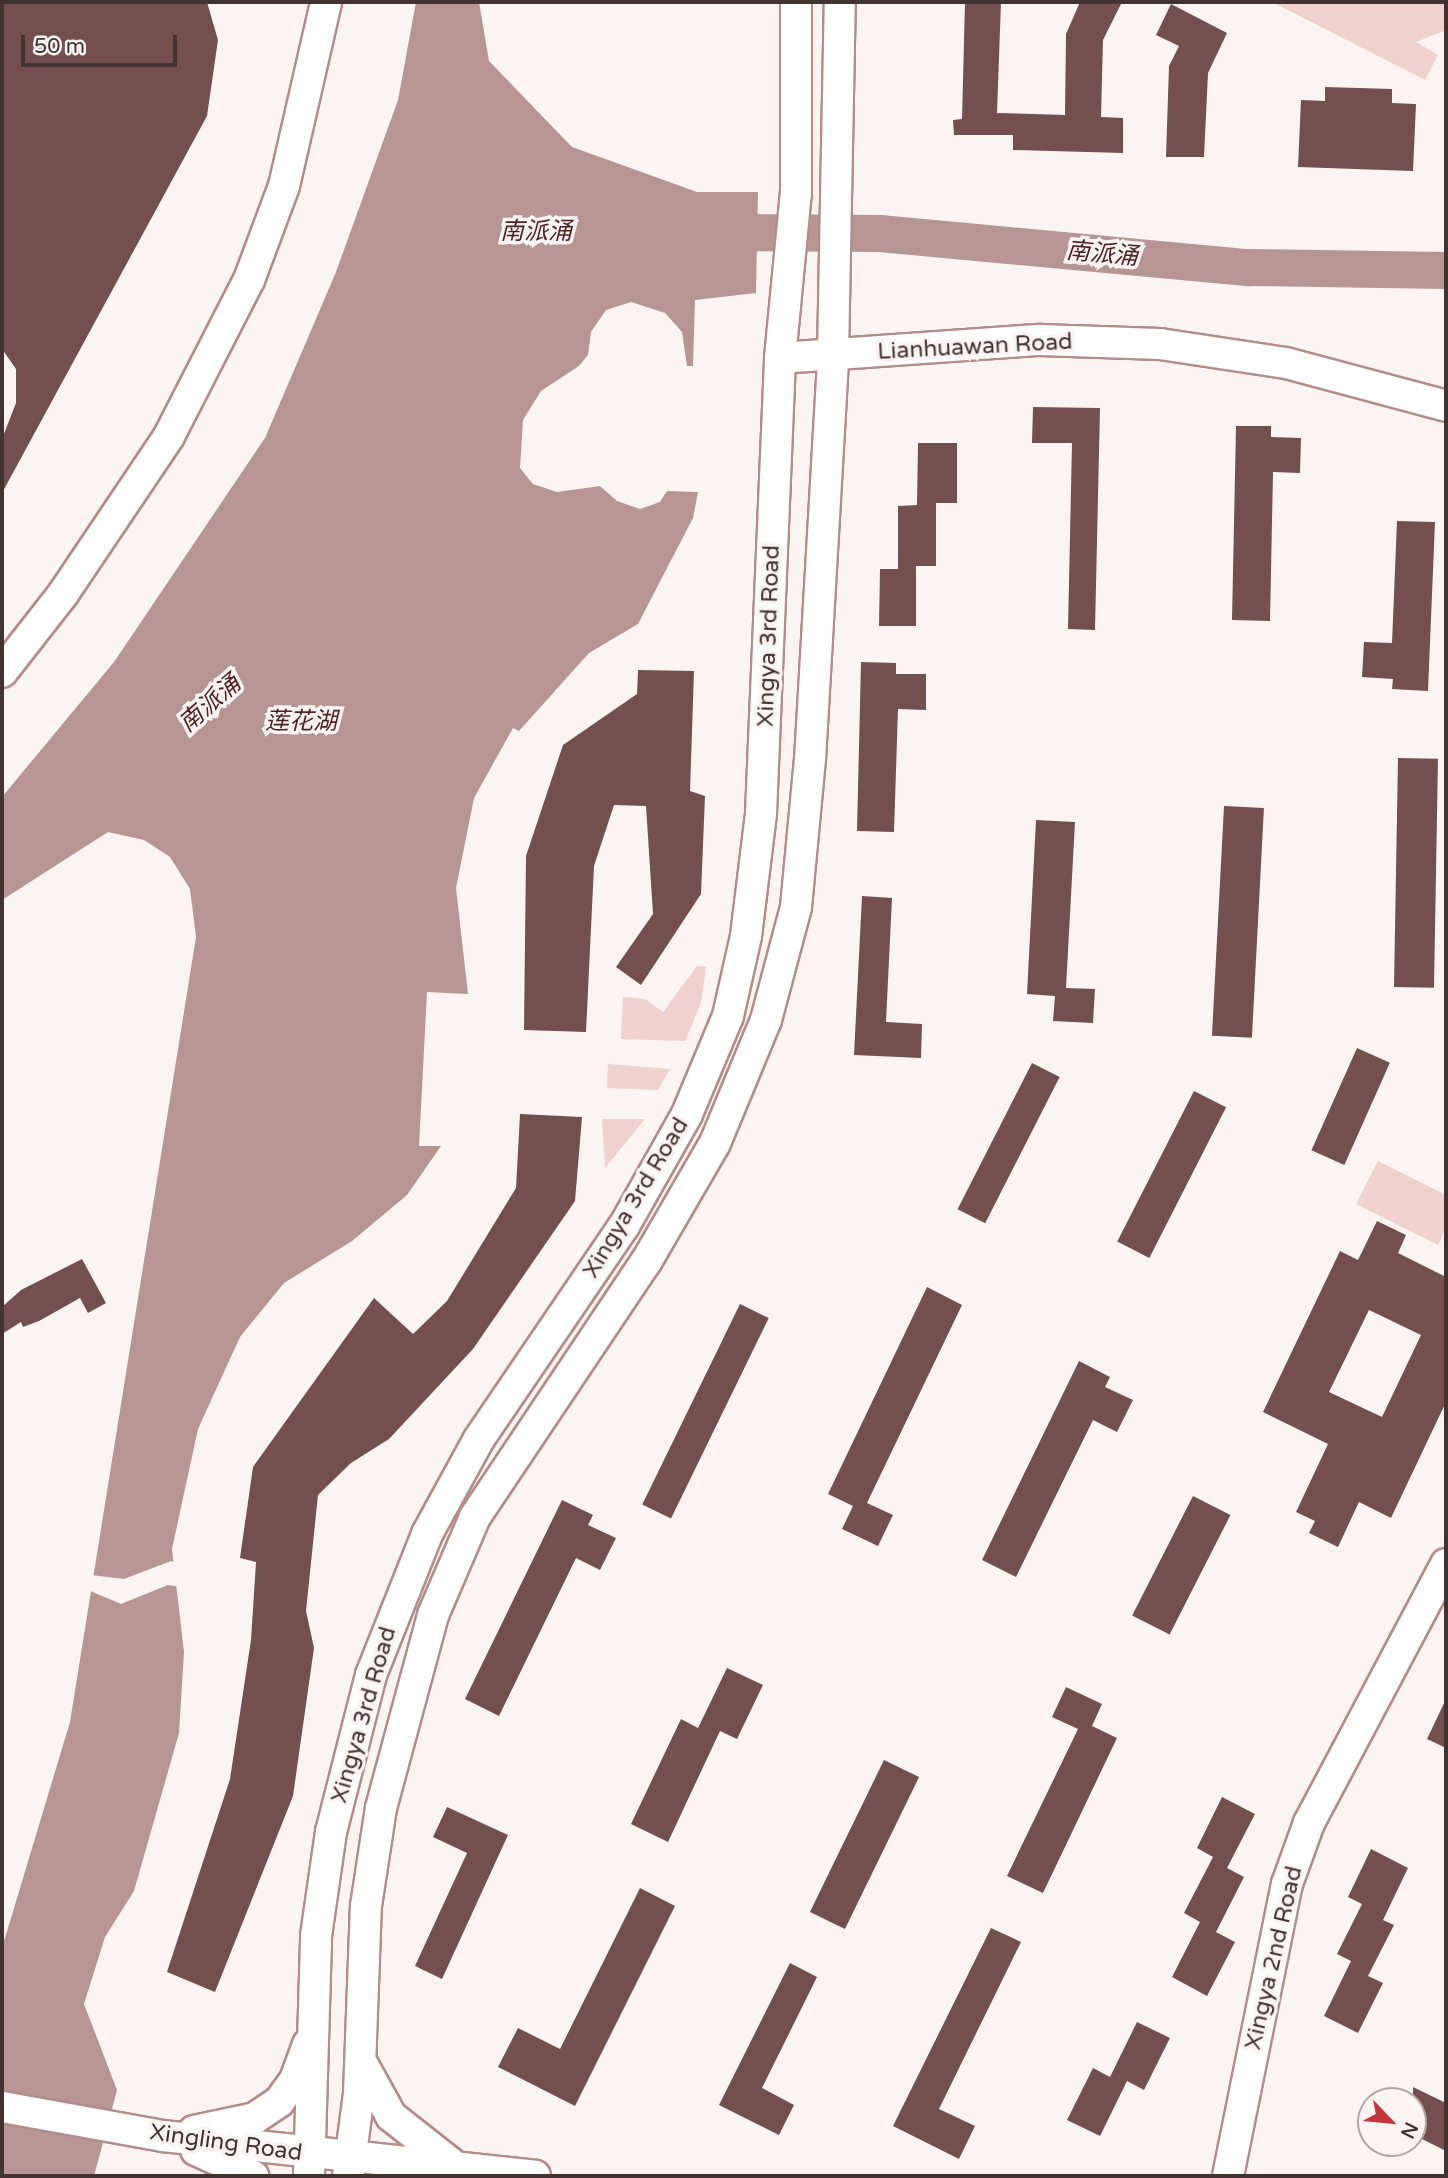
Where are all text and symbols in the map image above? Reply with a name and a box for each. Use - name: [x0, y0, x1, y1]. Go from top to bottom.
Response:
- scale bar: [24, 21, 180, 65]
- text: 50 m: [34, 34, 85, 59]
- water label: 南派涌: [500, 218, 572, 246]
- water label: 南派涌: [1065, 237, 1139, 271]
- street label: Lianhuawan Road: [877, 328, 1073, 366]
- street label: Xingya 3rd Road: [752, 545, 786, 727]
- water label: 南派涌: [173, 670, 247, 738]
- water label: 莲花湖: [265, 708, 337, 736]
- street label: Xingya 3rd Road: [577, 1113, 695, 1283]
- street label: Xingya 3rd Road: [326, 1624, 402, 1806]
- street label: Xingya 2nd Road: [1239, 1864, 1309, 2052]
- north arrow: [1357, 2087, 1427, 2157]
- street label: Xingling Road: [148, 2119, 304, 2167]
- text: N: [1396, 2119, 1422, 2142]

